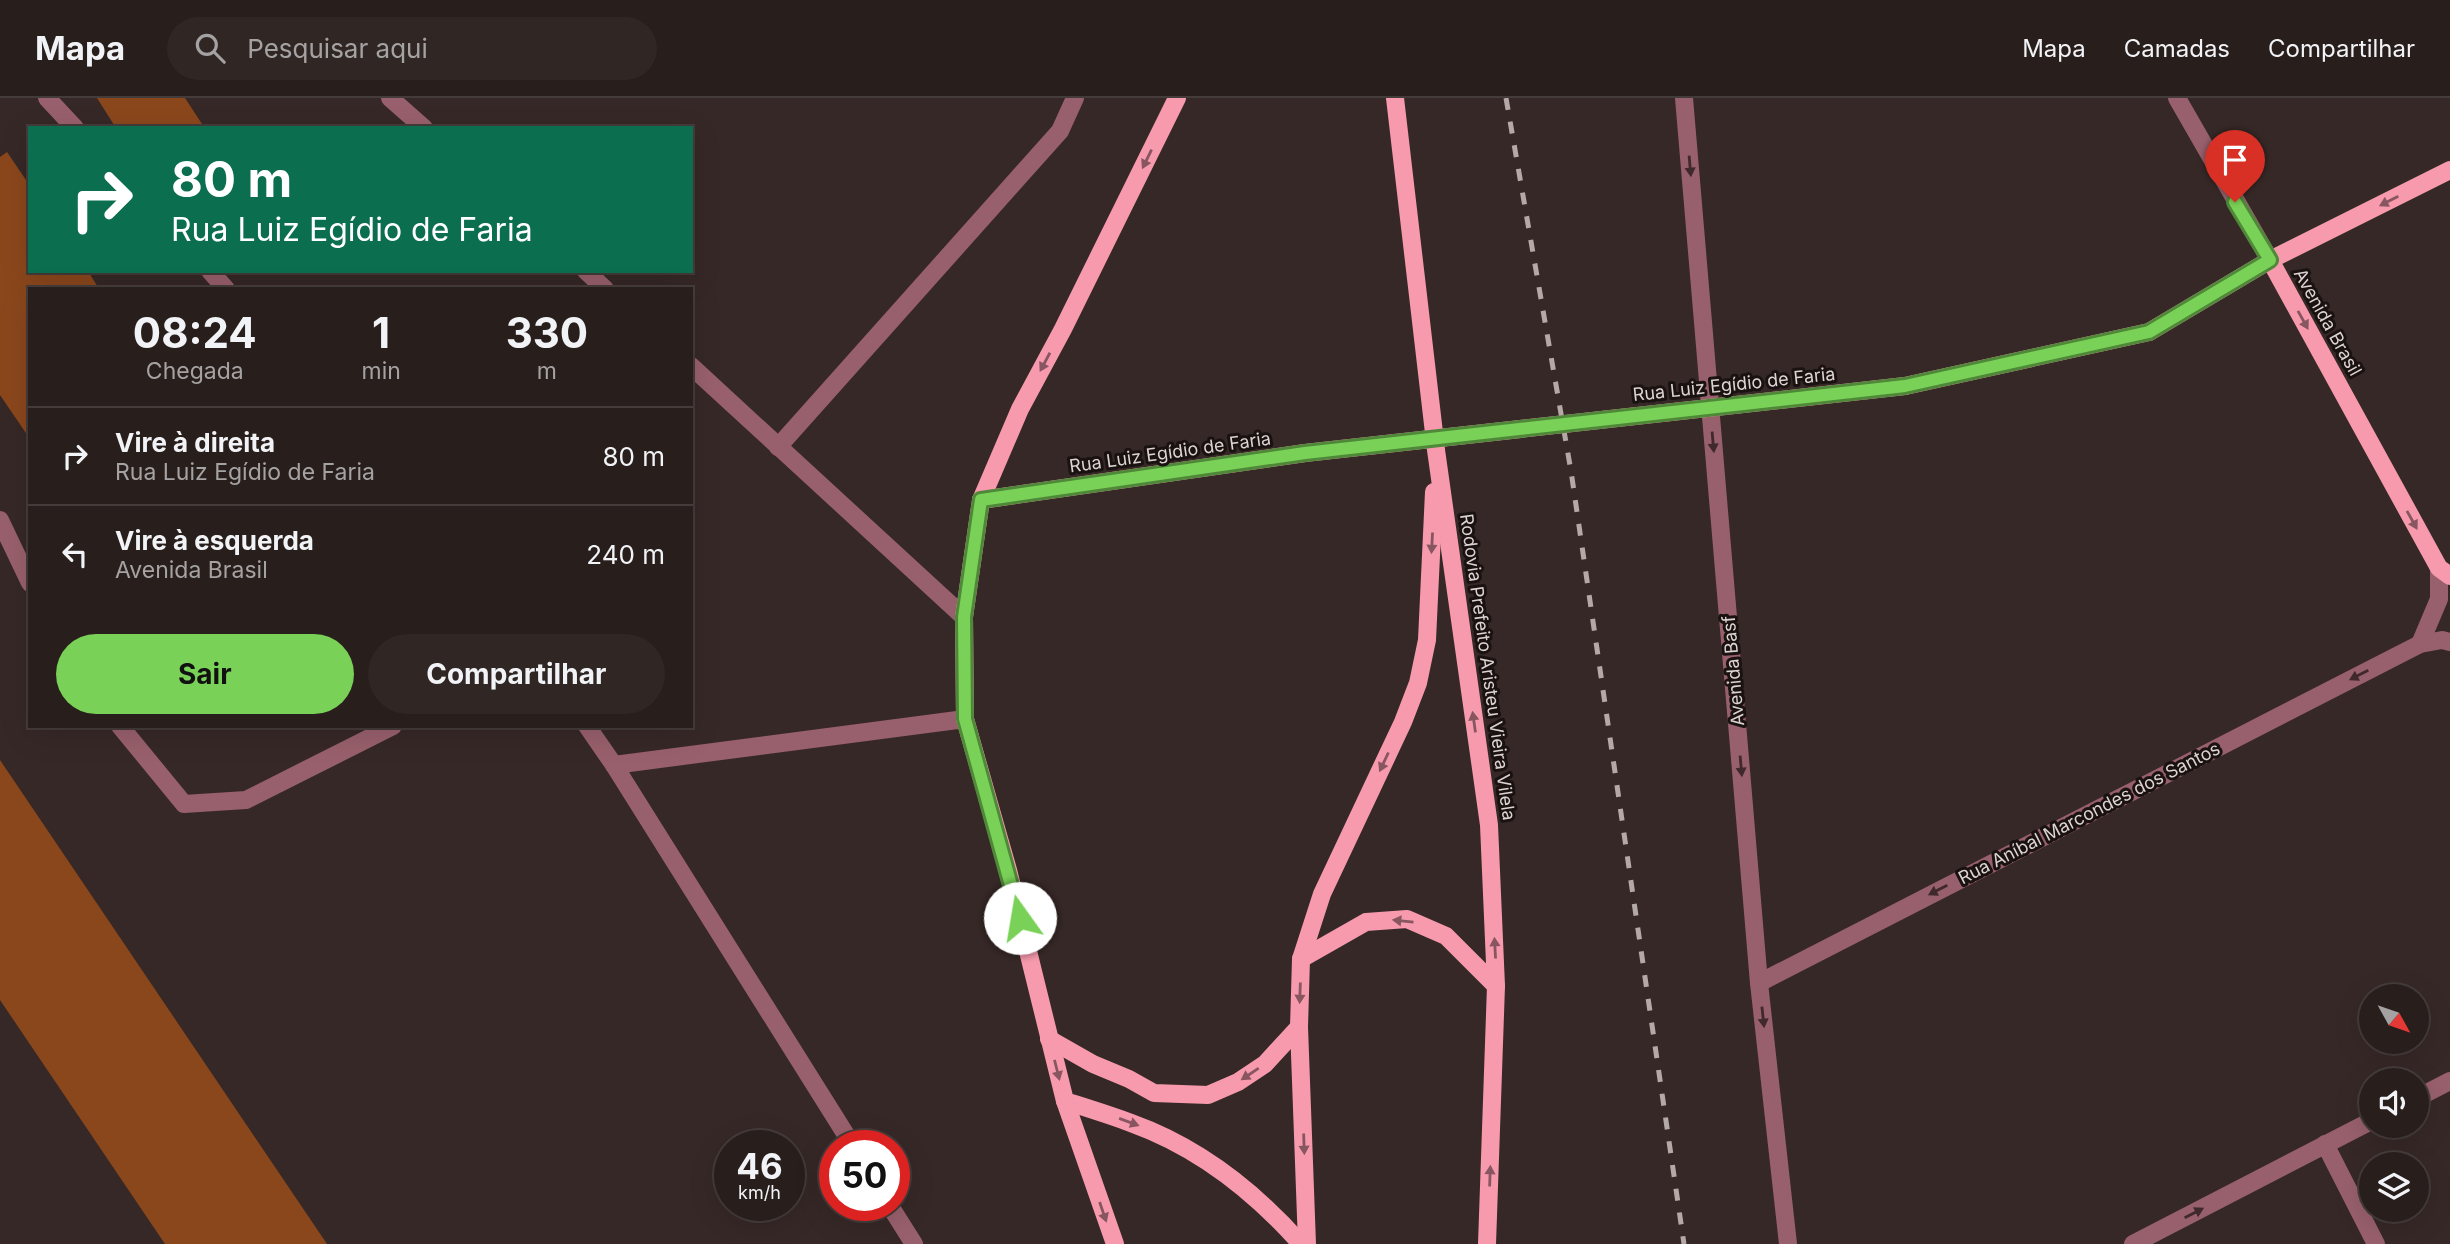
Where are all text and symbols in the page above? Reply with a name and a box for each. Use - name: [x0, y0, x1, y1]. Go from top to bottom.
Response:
- search box: [167, 17, 657, 80]
- text: Mapa: [35, 28, 125, 68]
- icon: search: [191, 29, 229, 67]
- text: Pesquisar aqui: [247, 33, 428, 64]
- text: Mapa: [2022, 34, 2086, 63]
- text: Camadas: [2124, 34, 2230, 63]
- text: Compartilhar: [2268, 34, 2415, 63]
- pin: [2205, 130, 2265, 202]
- icon: arrive: [2216, 141, 2254, 179]
- one-way arrow: [1141, 149, 1152, 169]
- text: 80 m: [171, 150, 292, 209]
- icon: right: [56, 154, 147, 245]
- one-way arrow: [1685, 155, 1696, 177]
- one-way arrow: [2379, 195, 2399, 206]
- text: Rua Luiz Egídio de Faria: [171, 210, 533, 249]
- street label: Avenida Brasil: [2290, 265, 2366, 379]
- text: 08:24: [133, 307, 257, 358]
- text: 1: [372, 307, 390, 358]
- text: 330: [506, 307, 588, 358]
- one-way arrow: [2297, 310, 2309, 330]
- one-way arrow: [1039, 353, 1051, 372]
- text: Chegada: [146, 357, 244, 385]
- text: min: [362, 357, 401, 385]
- text: m: [537, 357, 557, 385]
- street label: Rua Luiz Egídio de Faria: [1632, 363, 1836, 405]
- text: Vire à direita: [115, 427, 275, 458]
- street label: Rua Luiz Egídio de Faria: [1068, 427, 1272, 477]
- one-way arrow: [1708, 431, 1719, 453]
- icon: right: [56, 437, 94, 475]
- text: 80 m: [602, 441, 665, 472]
- text: Rua Luiz Egídio de Faria: [115, 458, 375, 486]
- one-way arrow: [2406, 510, 2418, 530]
- street label: Rodovia Prefeito Aristeu Vieira Vilela: [1456, 512, 1520, 822]
- text: Vire à esquerda: [115, 525, 314, 556]
- one-way arrow: [1426, 532, 1437, 554]
- icon: left: [56, 535, 94, 573]
- text: 240 m: [586, 539, 665, 570]
- text: Avenida Brasil: [115, 556, 268, 584]
- street label: Avenida Basf: [1718, 615, 1748, 727]
- button: Sair: [56, 634, 354, 714]
- button: Compartilhar: [368, 634, 665, 714]
- one-way arrow: [2349, 669, 2369, 680]
- one-way arrow: [1469, 711, 1480, 733]
- street label: Rua Aníbal Marcondes dos Santos: [1955, 738, 2223, 888]
- one-way arrow: [1378, 752, 1390, 772]
- one-way arrow: [1736, 755, 1747, 777]
- position arrow: [983, 881, 1057, 955]
- one-way arrow: [1928, 885, 1948, 896]
- one-way arrow: [1392, 916, 1414, 927]
- one-way arrow: [1489, 937, 1500, 959]
- one-way arrow: [1295, 982, 1306, 1004]
- north arrow: [2359, 984, 2429, 1054]
- map controls: [2359, 984, 2429, 1222]
- one-way arrow: [1758, 1006, 1769, 1028]
- one-way arrow: [1052, 1059, 1063, 1081]
- one-way arrow: [1241, 1067, 1259, 1081]
- button: sound: [2359, 1068, 2429, 1138]
- one-way arrow: [1119, 1117, 1140, 1128]
- speed limit sign: 50: [819, 1130, 910, 1221]
- one-way arrow: [1298, 1133, 1309, 1155]
- text: 46: [736, 1145, 783, 1187]
- button: layers: [2359, 1152, 2429, 1222]
- one-way arrow: [1484, 1165, 1495, 1187]
- text: km/h: [738, 1182, 781, 1203]
- one-way arrow: [1098, 1201, 1109, 1222]
- one-way arrow: [2184, 1207, 2204, 1218]

